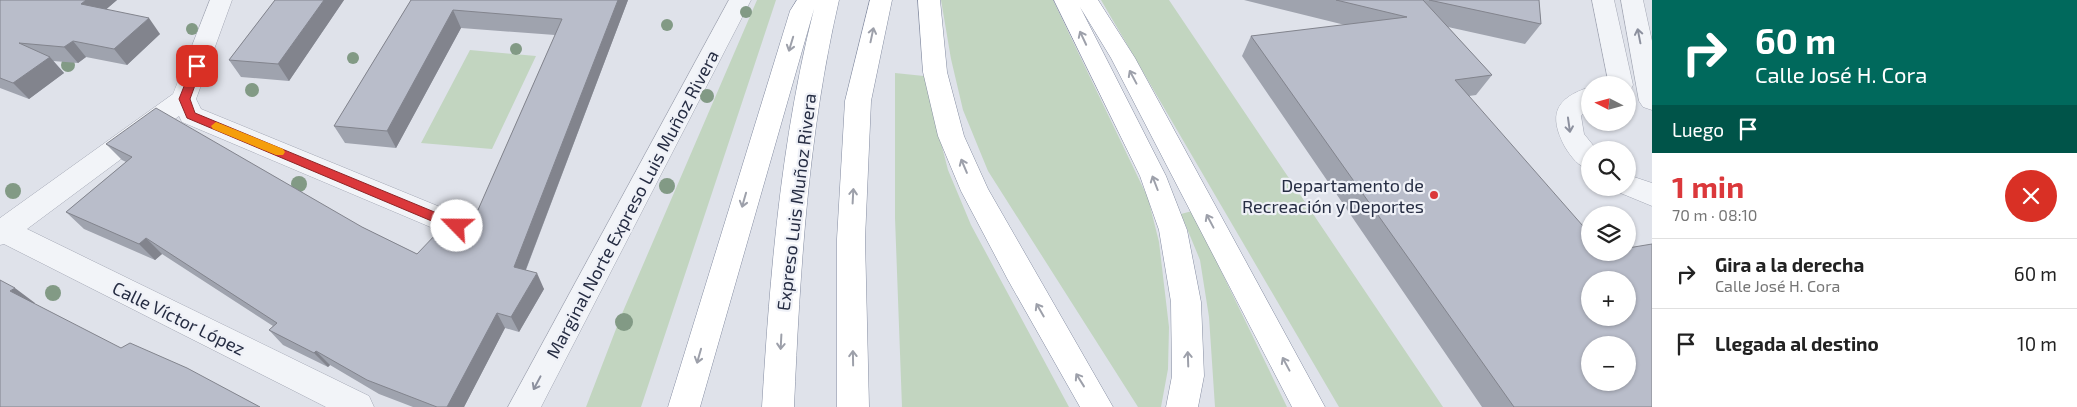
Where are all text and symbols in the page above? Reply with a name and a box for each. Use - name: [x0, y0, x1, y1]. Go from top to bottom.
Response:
- text: 60 m: [1755, 19, 1836, 61]
- icon: right: [1672, 20, 1737, 85]
- one-way arrow: [868, 27, 877, 43]
- one-way arrow: [1634, 28, 1644, 44]
- one-way arrow: [1077, 31, 1087, 46]
- one-way arrow: [785, 36, 795, 52]
- pin: [176, 45, 218, 87]
- street label: Marginal Norte Expreso Luis Muñoz Rivera: [541, 46, 723, 362]
- icon: arrive: [183, 52, 211, 80]
- text: Calle José H. Cora: [1755, 61, 1927, 87]
- one-way arrow: [1128, 70, 1138, 85]
- north arrow: [1581, 76, 1636, 131]
- map controls: [1581, 76, 1636, 391]
- street label: Expreso Luis Muñoz Rivera: [772, 92, 820, 312]
- icon: arrive: [1734, 115, 1762, 143]
- one-way arrow: [1564, 117, 1574, 133]
- text: Luego: [1672, 118, 1724, 141]
- button: search: [1581, 141, 1636, 196]
- one-way arrow: [959, 159, 969, 174]
- text: 1 min: [1672, 168, 1744, 204]
- button: close: [2005, 170, 2057, 222]
- place label: Departamento de Recreación y Deportes: [1242, 174, 1424, 217]
- one-way arrow: [1150, 176, 1160, 191]
- one-way arrow: [849, 188, 858, 204]
- marker: Departamento de Recreación y Deportes: [1428, 189, 1440, 201]
- one-way arrow: [738, 192, 748, 208]
- position arrow: [430, 199, 482, 251]
- text: 70 m · 08:10: [1672, 205, 1758, 224]
- button: layers: [1581, 206, 1636, 261]
- one-way arrow: [1204, 214, 1214, 228]
- text: Gira a la derecha: [1715, 253, 1864, 276]
- icon: right: [1672, 260, 1700, 288]
- text: 60 m: [2014, 262, 2057, 285]
- button: +: [1581, 271, 1636, 326]
- street label: Calle Víctor López: [109, 276, 249, 360]
- text: Calle José H. Cora: [1715, 276, 1840, 295]
- one-way arrow: [1034, 304, 1044, 318]
- icon: arrive: [1672, 330, 1700, 358]
- text: Llegada al destino: [1715, 332, 1879, 355]
- text: 10 m: [2017, 332, 2057, 355]
- one-way arrow: [777, 334, 786, 350]
- button: −: [1581, 336, 1636, 391]
- one-way arrow: [693, 348, 703, 364]
- one-way arrow: [848, 351, 857, 367]
- one-way arrow: [1183, 351, 1192, 367]
- one-way arrow: [1281, 357, 1290, 372]
- one-way arrow: [1075, 373, 1085, 387]
- one-way arrow: [531, 376, 541, 390]

